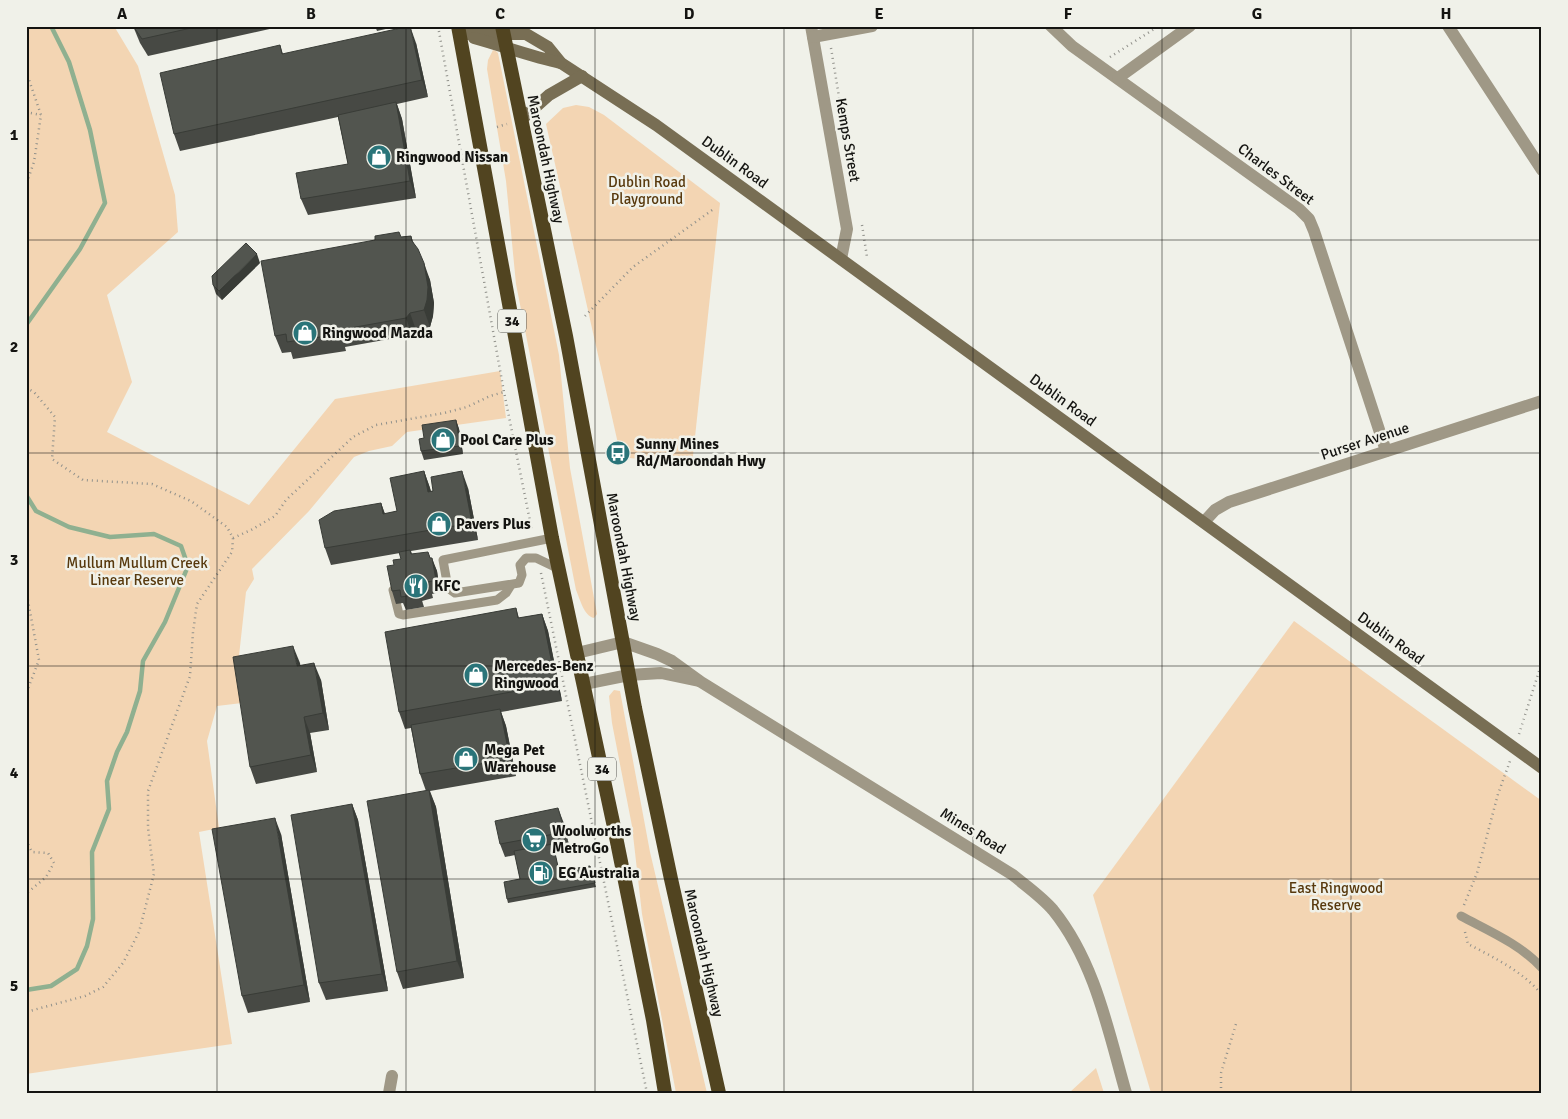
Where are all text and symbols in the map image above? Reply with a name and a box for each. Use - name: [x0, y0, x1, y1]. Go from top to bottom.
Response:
- text: A: [117, 4, 128, 24]
- text: B: [306, 4, 316, 24]
- text: C: [495, 4, 505, 24]
- text: D: [684, 4, 695, 24]
- text: E: [874, 4, 884, 24]
- text: F: [1064, 4, 1073, 24]
- text: G: [1252, 4, 1262, 24]
- text: H: [1441, 4, 1451, 24]
- street label: Maroondah Highway: [524, 93, 568, 225]
- street label: Kemps Street: [832, 97, 864, 183]
- text: 1: [10, 125, 19, 145]
- street label: Dublin Road: [698, 132, 772, 192]
- street label: Charles Street: [1234, 139, 1318, 209]
- shop icon: Ringwood Nissan: [366, 144, 392, 170]
- place label: Ringwood Nissan: [396, 148, 508, 166]
- park label: Dublin Road Playground: [608, 173, 686, 208]
- road number: 34: [498, 310, 526, 332]
- shop icon: Ringwood Mazda: [292, 320, 318, 346]
- place label: Ringwood Mazda: [322, 324, 433, 342]
- text: 2: [10, 337, 18, 357]
- street label: Dublin Road: [1026, 370, 1100, 430]
- street label: Purser Avenue: [1319, 418, 1411, 464]
- shop icon: Pool Care Plus: [430, 427, 456, 453]
- place label: Pool Care Plus: [460, 431, 554, 449]
- place label: Sunny Mines Rd/Maroondah Hwy: [636, 435, 766, 470]
- bus stop icon: Sunny Mines Rd/Maroondah Hwy: [605, 440, 631, 466]
- street label: Maroondah Highway: [603, 491, 645, 623]
- shop icon: Pavers Plus: [426, 511, 452, 537]
- place label: Pavers Plus: [456, 515, 531, 533]
- text: 3: [10, 550, 18, 570]
- park label: Mullum Mullum Creek Linear Reserve: [66, 554, 208, 589]
- restaurant icon: KFC: [403, 573, 429, 599]
- place label: KFC: [434, 577, 460, 595]
- street label: Dublin Road: [1354, 608, 1428, 668]
- place label: Mercedes-Benz Ringwood: [494, 657, 594, 692]
- shop icon: Mercedes-Benz Ringwood: [463, 662, 489, 688]
- place label: Mega Pet Warehouse: [484, 741, 556, 776]
- shop icon: Mega Pet Warehouse: [453, 746, 479, 772]
- road number: 34: [588, 758, 616, 781]
- text: 4: [10, 763, 19, 783]
- street label: Mines Road: [937, 804, 1009, 858]
- place label: Woolworths MetroGo: [552, 822, 632, 857]
- supermarket icon: Woolworths MetroGo: [521, 827, 547, 853]
- fuel station icon: EG Australia: [528, 860, 554, 886]
- place label: EG Australia: [558, 864, 640, 882]
- park label: East Ringwood Reserve: [1289, 879, 1383, 914]
- street label: Maroondah Highway: [681, 887, 727, 1019]
- text: 5: [10, 976, 18, 996]

